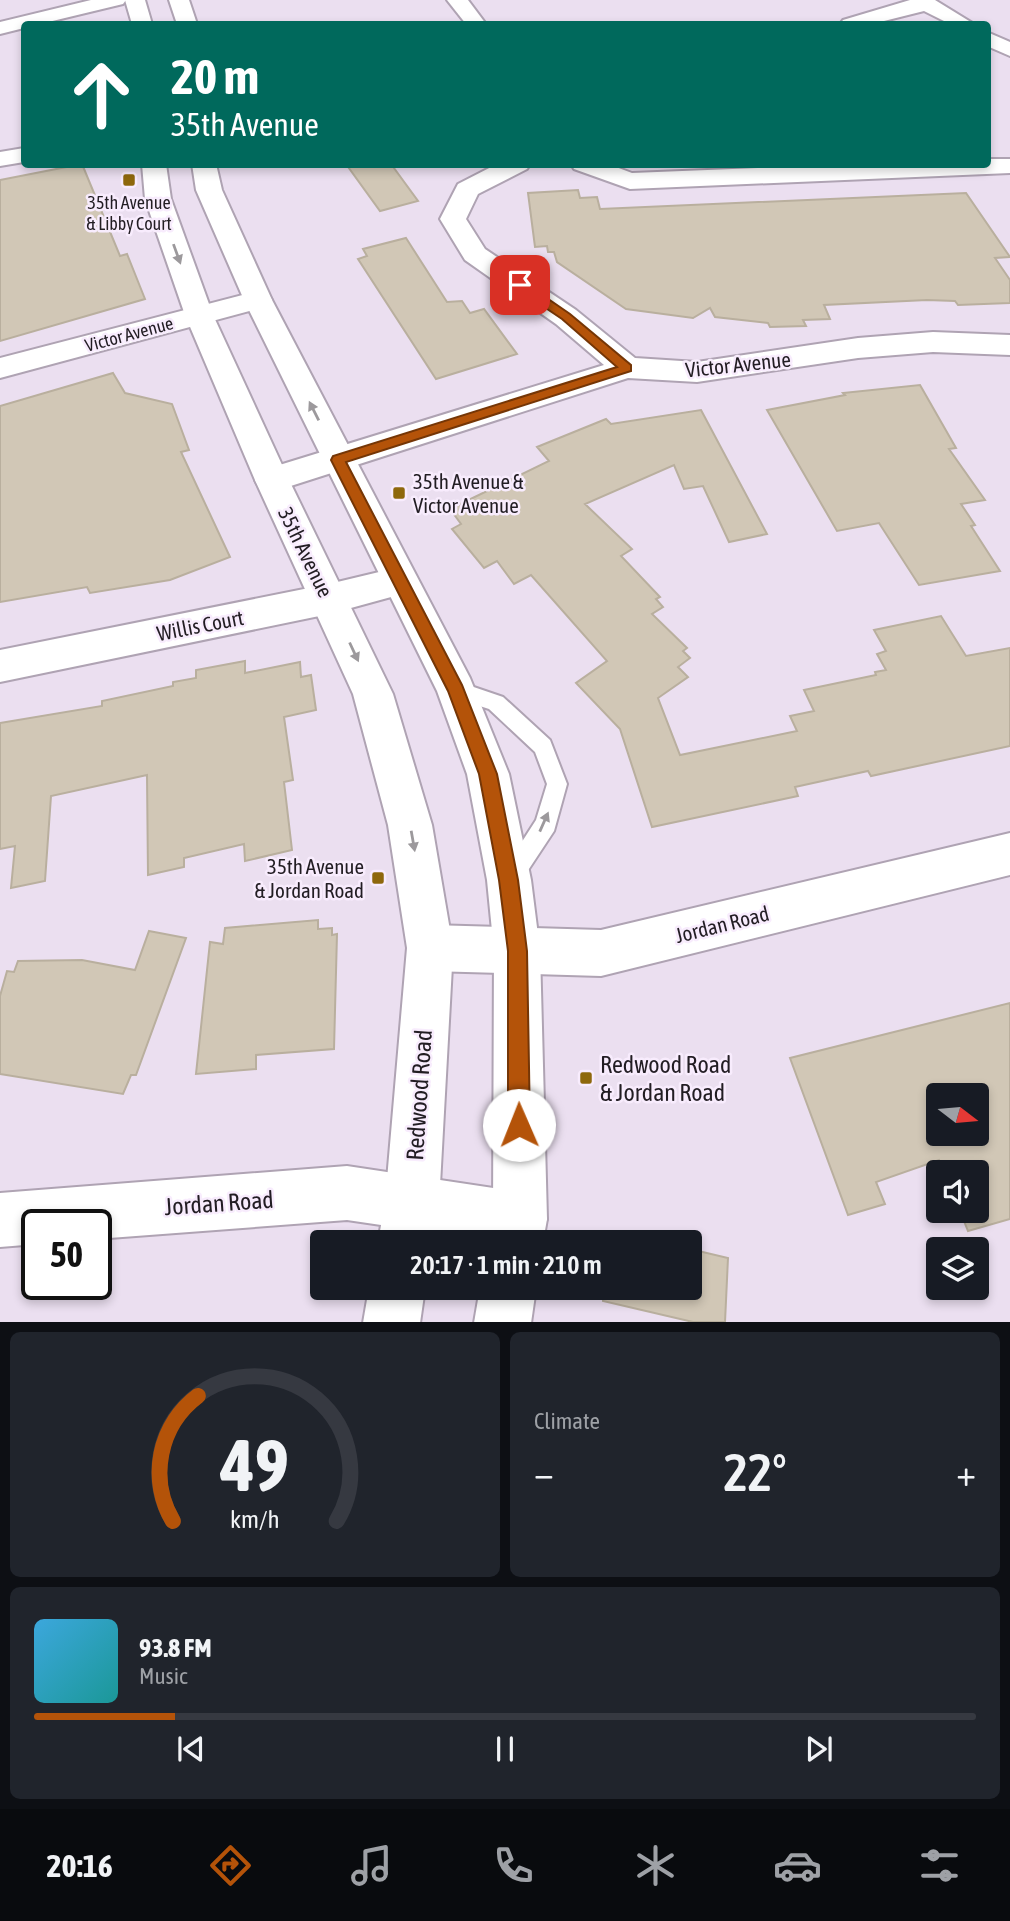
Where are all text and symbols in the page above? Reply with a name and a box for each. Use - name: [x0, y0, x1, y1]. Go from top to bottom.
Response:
- text: 20 m: [171, 48, 259, 104]
- icon: ahead: [56, 49, 147, 140]
- text: 35th Avenue: [171, 106, 319, 143]
- marker: 35th Avenue & Libby Court: [121, 172, 137, 188]
- place label: 35th Avenue & Libby Court: [86, 192, 172, 234]
- one-way arrow: [172, 243, 183, 264]
- pin: [490, 255, 550, 315]
- icon: arrive: [501, 266, 539, 304]
- street label: Victor Avenue: [82, 312, 176, 356]
- street label: Victor Avenue: [684, 347, 792, 381]
- one-way arrow: [308, 401, 319, 421]
- place label: 35th Avenue & Victor Avenue: [413, 469, 524, 517]
- marker: 35th Avenue & Victor Avenue: [391, 485, 407, 501]
- street label: 35th Avenue: [274, 503, 338, 601]
- street label: Willis Court: [155, 605, 245, 645]
- one-way arrow: [348, 642, 360, 662]
- one-way arrow: [538, 812, 550, 832]
- one-way arrow: [408, 830, 419, 852]
- place label: 35th Avenue & Jordan Road: [255, 854, 364, 902]
- marker: 35th Avenue & Jordan Road: [370, 870, 386, 886]
- street label: Jordan Road: [673, 901, 771, 947]
- street label: Redwood Road: [401, 1029, 437, 1161]
- place label: Redwood Road & Jordan Road: [600, 1051, 731, 1106]
- marker: Redwood Road & Jordan Road: [578, 1070, 594, 1086]
- north arrow: [926, 1083, 989, 1146]
- map controls: [926, 1083, 989, 1300]
- position arrow: [482, 1088, 556, 1162]
- button: sound: [926, 1160, 989, 1223]
- street label: Jordan Road: [164, 1186, 274, 1220]
- speed limit sign: 50: [21, 1209, 112, 1300]
- button: layers: [926, 1237, 989, 1300]
- text: 20:17 · 1 min · 210 m: [410, 1250, 602, 1280]
- text: Climate: [534, 1408, 600, 1434]
- text: 49: [220, 1423, 289, 1506]
- text: 22°: [723, 1442, 787, 1502]
- text: −: [534, 1451, 554, 1494]
- text: +: [956, 1451, 976, 1494]
- text: km/h: [230, 1504, 280, 1532]
- text: 93.8 FM: [139, 1633, 212, 1663]
- text: Music: [139, 1663, 187, 1689]
- icon: previous: [172, 1730, 210, 1768]
- icon: pause: [486, 1730, 524, 1768]
- icon: next: [800, 1730, 838, 1768]
- icon: directions: [206, 1841, 255, 1890]
- icon: music: [347, 1841, 396, 1890]
- icon: phone: [489, 1841, 538, 1890]
- icon: climate: [631, 1841, 680, 1890]
- icon: car: [773, 1841, 822, 1890]
- icon: filters: [915, 1841, 964, 1890]
- text: 20:16: [46, 1847, 113, 1884]

